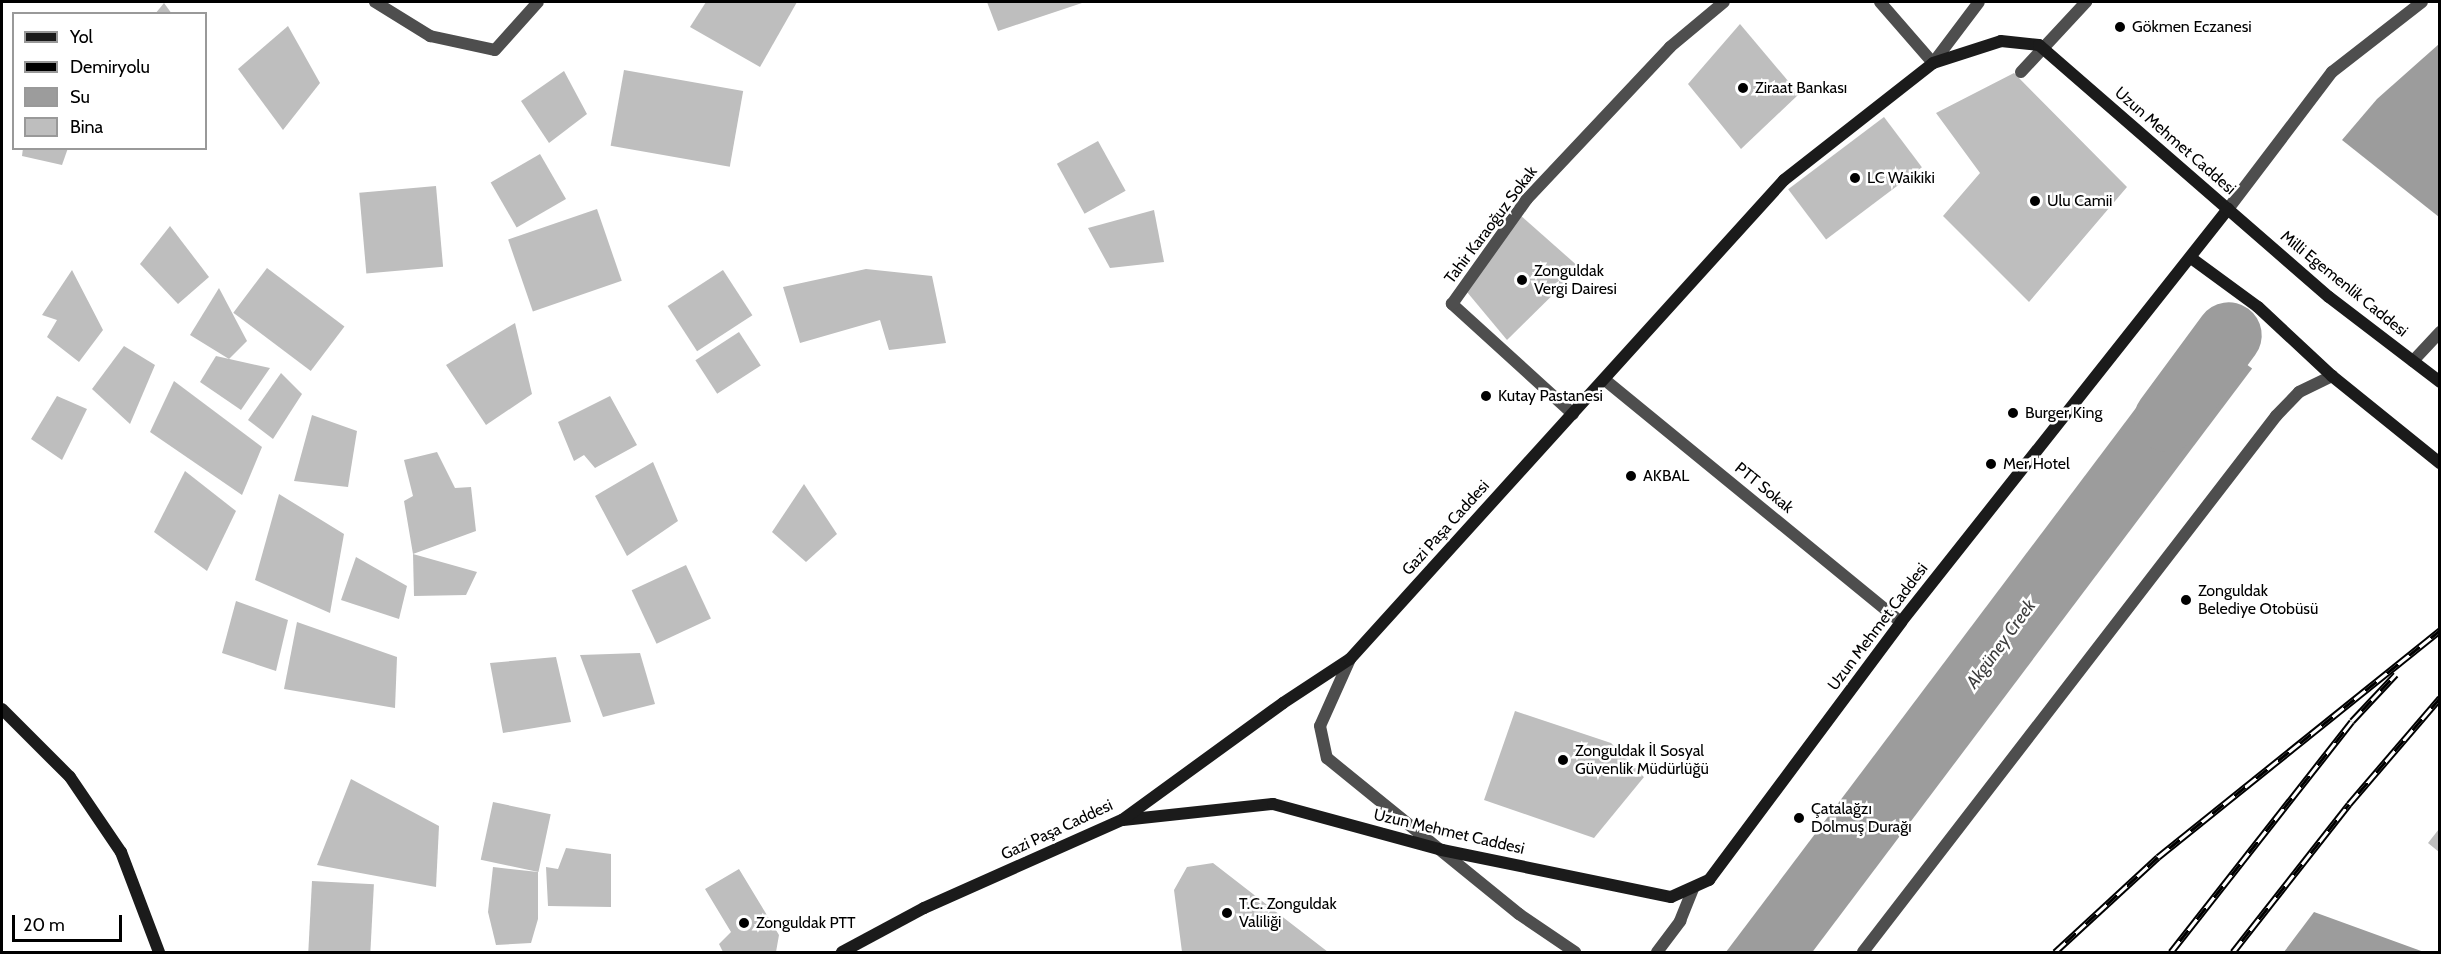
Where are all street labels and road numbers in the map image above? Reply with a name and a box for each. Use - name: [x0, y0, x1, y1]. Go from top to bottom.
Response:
- street label: Uzun Mehmet Caddesi: [2110, 83, 2240, 199]
- street label: Tahir Karaoğuz Sokak: [1441, 163, 1541, 287]
- street label: Milli Egemenlik Caddesi: [2277, 227, 2411, 341]
- street label: PTT Sokak: [1731, 459, 1797, 517]
- street label: Gazi Paşa Caddesi: [1398, 477, 1494, 579]
- street label: Uzun Mehmet Caddesi: [1824, 560, 1932, 694]
- street label: Gazi Paşa Caddesi: [998, 796, 1116, 864]
- street label: Uzun Mehmet Caddesi: [1372, 805, 1526, 859]

